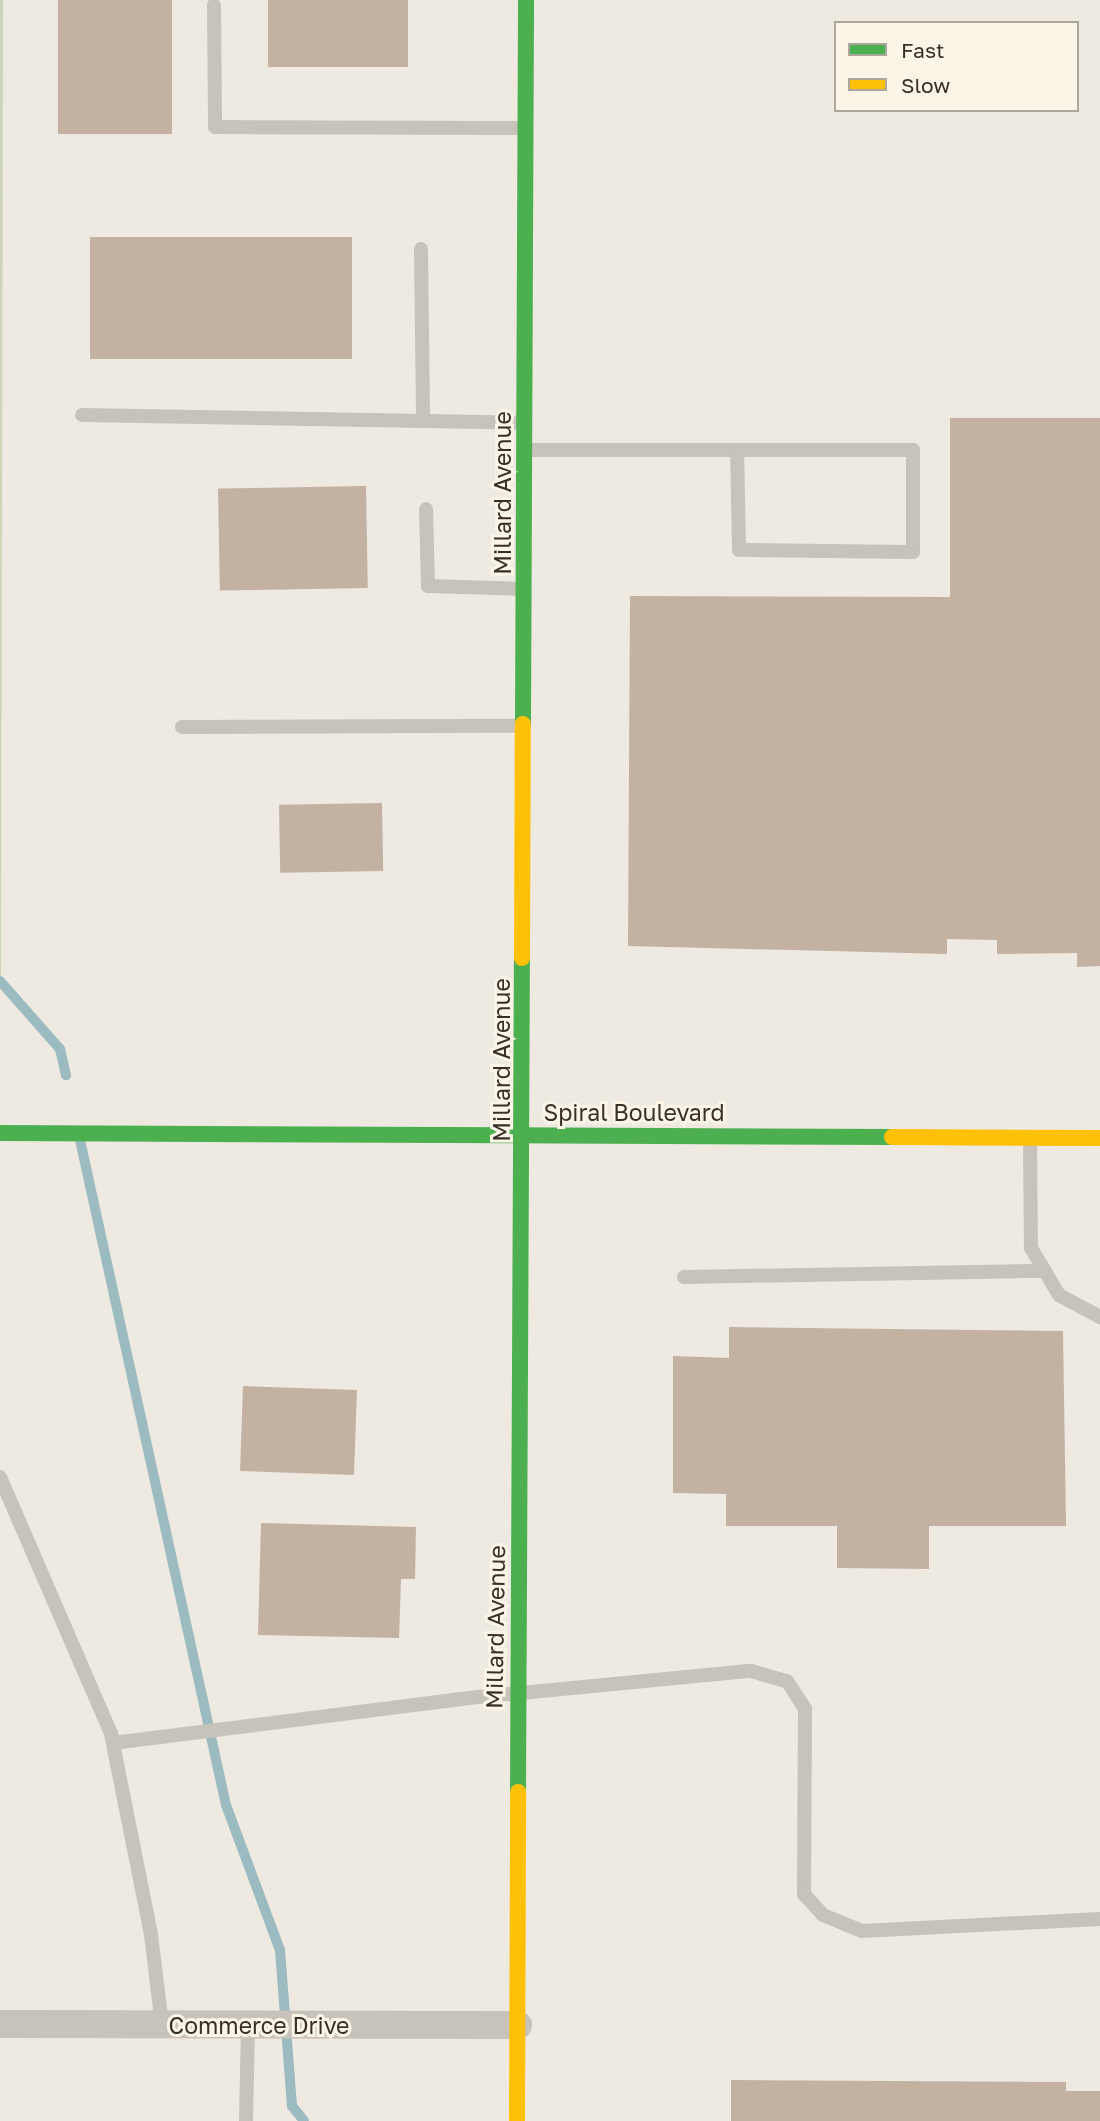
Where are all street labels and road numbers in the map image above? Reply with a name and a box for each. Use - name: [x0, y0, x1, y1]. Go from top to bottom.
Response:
- street label: Millard Avenue: [488, 411, 516, 575]
- street label: Millard Avenue: [487, 978, 515, 1142]
- street label: Spiral Boulevard: [543, 1098, 725, 1126]
- street label: Millard Avenue: [480, 1545, 510, 1709]
- street label: Commerce Drive: [169, 2011, 349, 2039]

